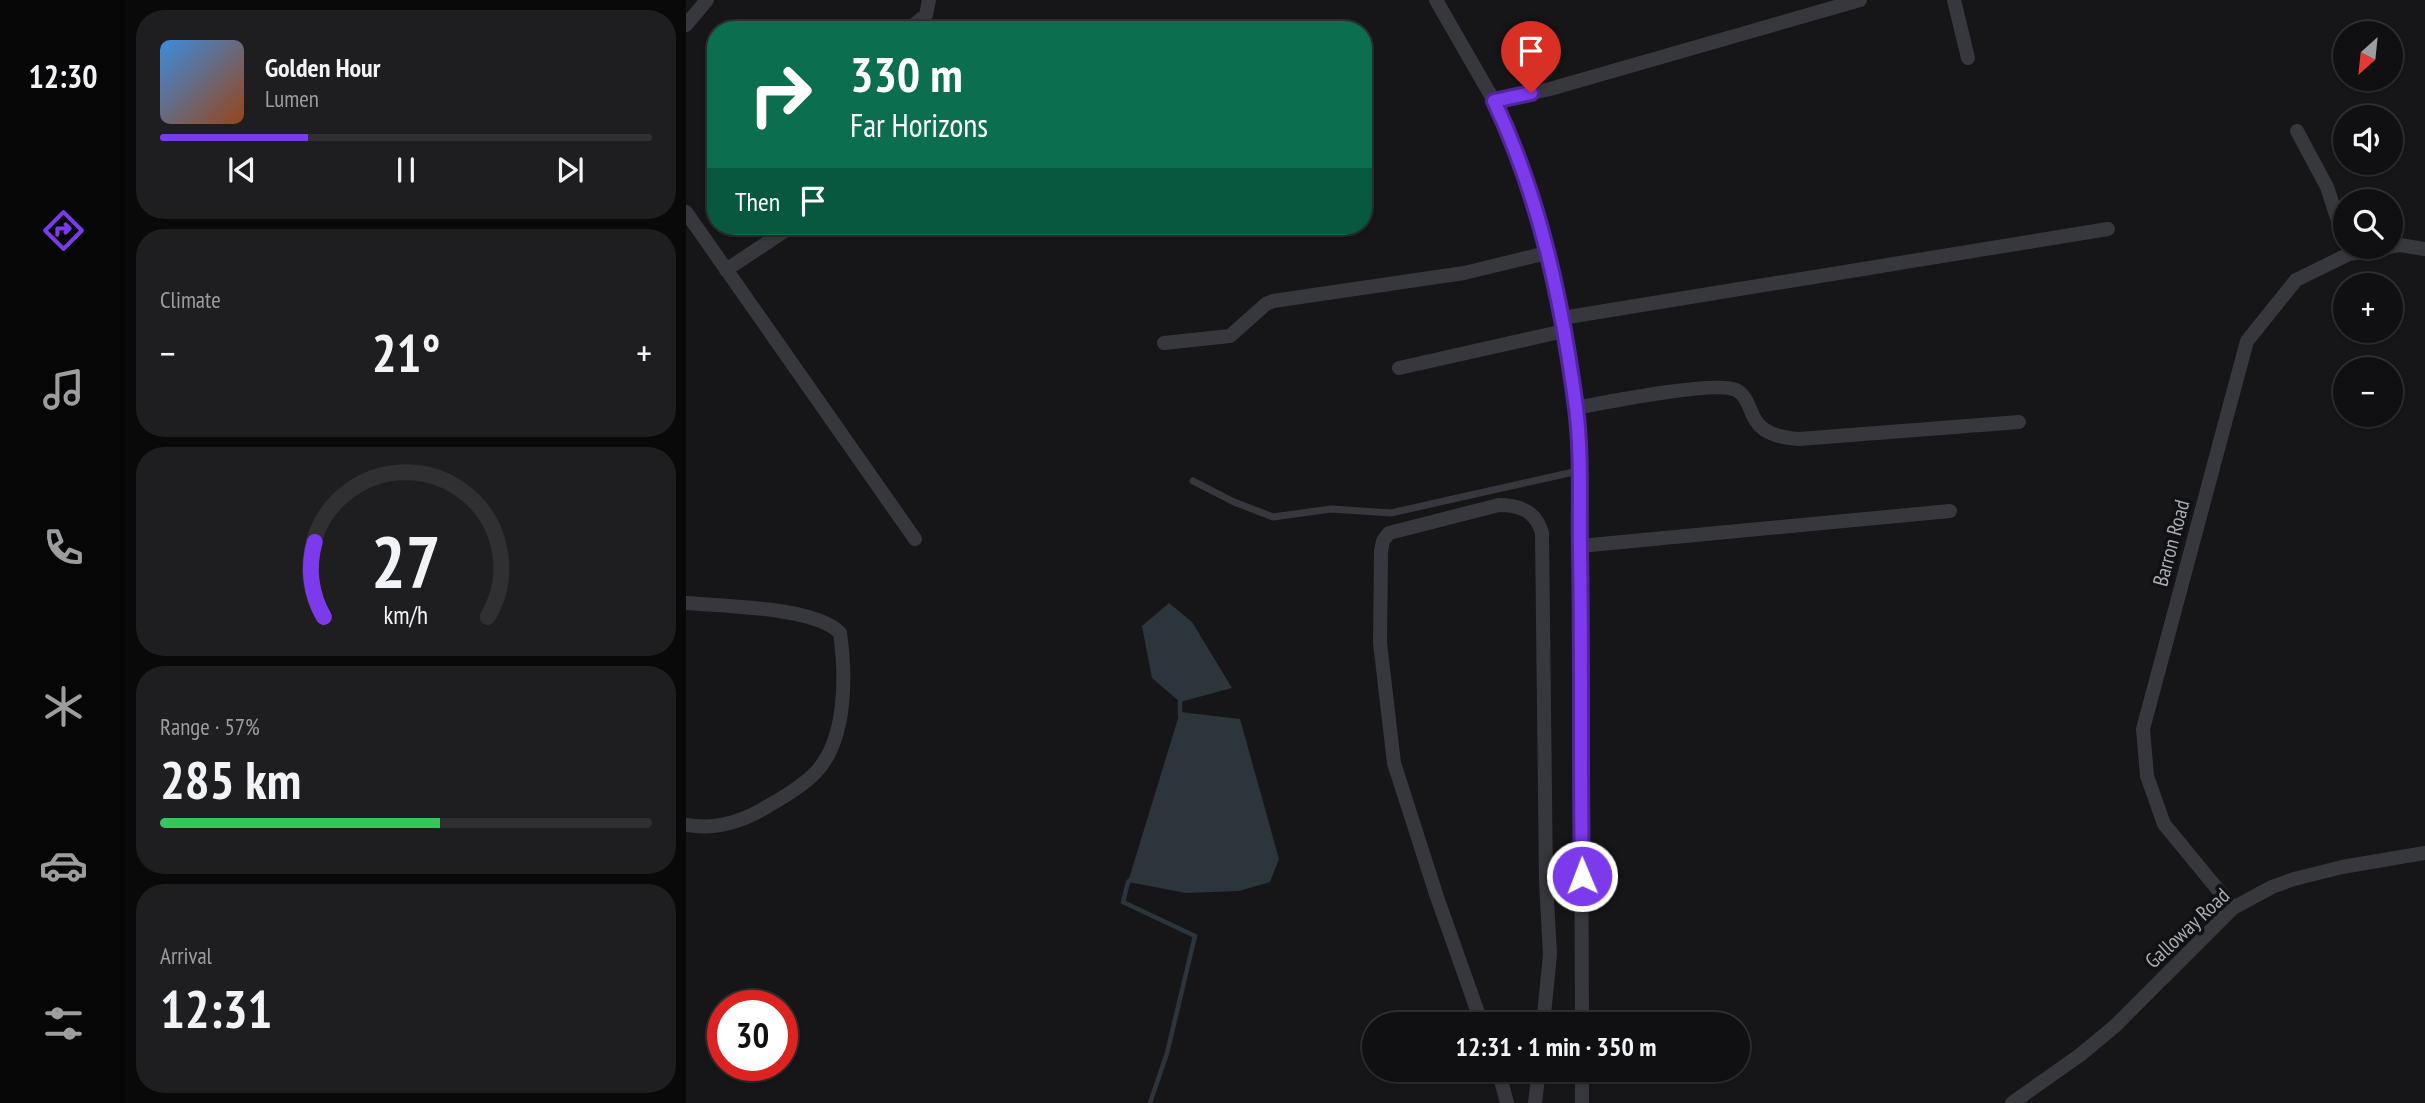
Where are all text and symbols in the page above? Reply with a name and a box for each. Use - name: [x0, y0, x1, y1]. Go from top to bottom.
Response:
- pin: [1501, 21, 1561, 93]
- north arrow: [2333, 21, 2403, 91]
- map controls: [2333, 21, 2403, 427]
- icon: arrive: [1512, 32, 1550, 70]
- text: 330 m: [850, 42, 963, 106]
- icon: right: [735, 49, 826, 140]
- text: Golden Hour: [265, 51, 380, 84]
- text: 12:30: [28, 55, 98, 97]
- text: Lumen: [265, 84, 319, 113]
- text: Far Horizons: [850, 104, 988, 146]
- button: sound: [2333, 105, 2403, 175]
- icon: previous: [223, 151, 261, 189]
- icon: pause: [387, 151, 425, 189]
- icon: next: [551, 151, 589, 189]
- icon: arrive: [794, 182, 832, 220]
- text: Then: [735, 185, 780, 218]
- button: search: [2333, 189, 2403, 259]
- icon: directions: [39, 206, 88, 255]
- button: +: [2333, 273, 2403, 343]
- text: Climate: [160, 285, 221, 314]
- text: 21°: [372, 319, 440, 386]
- text: −: [160, 328, 176, 377]
- text: +: [636, 328, 652, 377]
- button: −: [2333, 357, 2403, 427]
- icon: music: [39, 365, 88, 414]
- street label: Barron Road: [2147, 497, 2195, 589]
- text: 27: [371, 514, 441, 608]
- icon: phone: [39, 523, 88, 572]
- text: km/h: [384, 599, 428, 631]
- icon: climate: [39, 682, 88, 731]
- text: Range · 57%: [160, 712, 260, 741]
- text: 285 km: [160, 746, 301, 813]
- position arrow: [1545, 839, 1619, 913]
- icon: car: [39, 841, 88, 890]
- street label: Galloway Road: [2139, 882, 2235, 974]
- text: Arrival: [160, 941, 212, 970]
- text: 12:31: [160, 975, 272, 1042]
- speed limit sign: 30: [707, 990, 798, 1081]
- icon: filters: [39, 999, 88, 1048]
- text: 12:31 · 1 min · 350 m: [1456, 1030, 1656, 1063]

